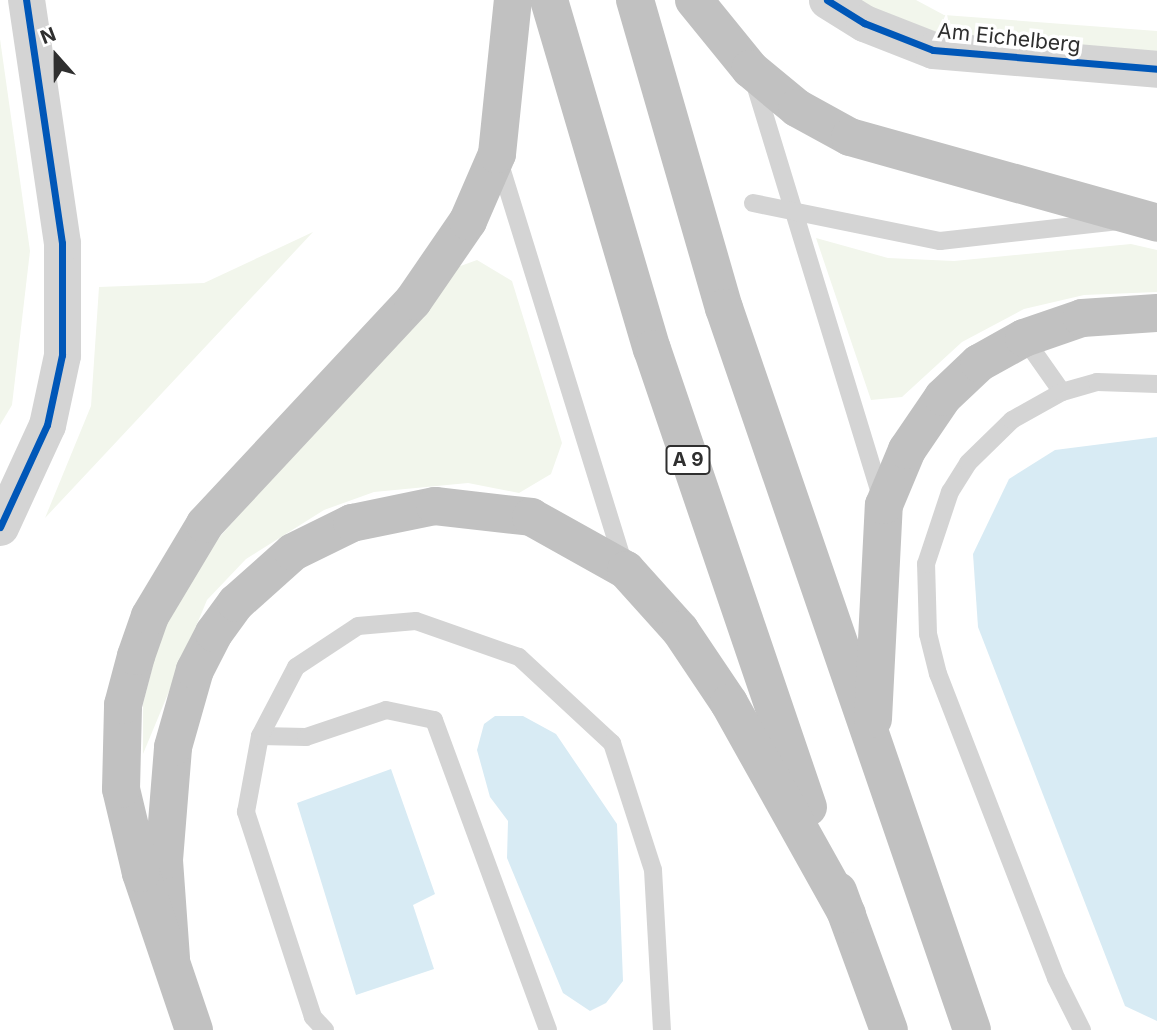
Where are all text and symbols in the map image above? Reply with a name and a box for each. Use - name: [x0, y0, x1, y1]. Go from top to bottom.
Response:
- street label: Am Eichelberg: [936, 18, 1082, 58]
- north arrow: [21, 21, 91, 91]
- text: N: [37, 23, 59, 49]
- road number: A 9: [665, 444, 711, 475]

